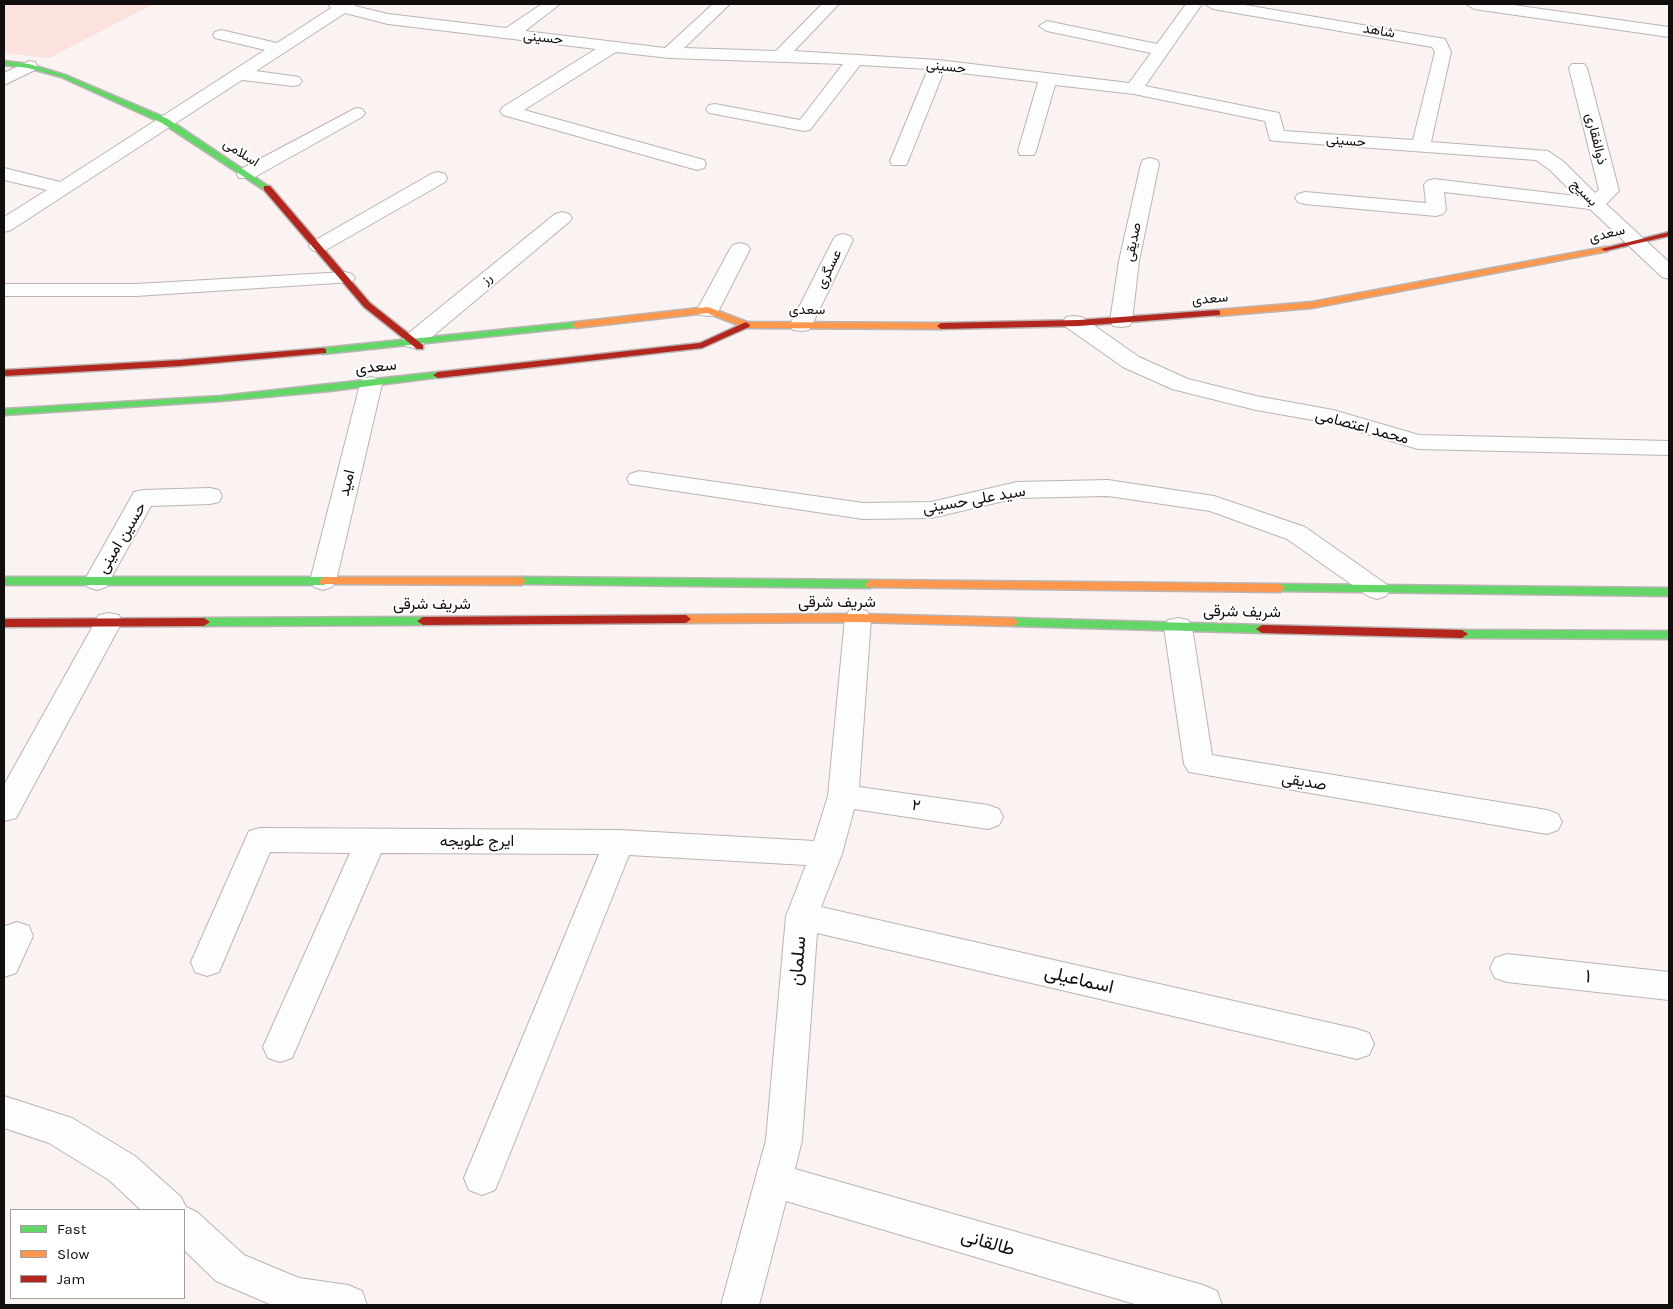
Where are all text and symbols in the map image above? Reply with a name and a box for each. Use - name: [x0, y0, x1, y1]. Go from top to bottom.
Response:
- street label: شاهد: [1362, 20, 1396, 42]
- street label: حسینی: [522, 28, 564, 48]
- street label: حسینی: [925, 57, 967, 77]
- street label: ذوالفقاری: [1582, 112, 1610, 166]
- street label: حسینی: [1325, 131, 1367, 151]
- street label: اسلامی: [220, 135, 262, 171]
- street label: بسیج: [1567, 176, 1601, 210]
- street label: صدیقی: [1121, 221, 1145, 263]
- street label: سعدی: [1587, 221, 1627, 247]
- street label: عسگری: [812, 247, 846, 291]
- street label: رز: [478, 270, 496, 288]
- street label: سعدی: [1191, 289, 1229, 309]
- street label: سعدی: [789, 302, 825, 318]
- street label: سعدی: [354, 355, 398, 379]
- street label: محمد اعتصامی: [1313, 405, 1411, 449]
- street label: امید: [334, 468, 360, 498]
- street label: سید علی حسینی: [921, 482, 1027, 518]
- street label: حسین امینی: [93, 499, 151, 577]
- street label: شریف شرقی: [798, 592, 876, 612]
- street label: شریف شرقی: [393, 594, 471, 614]
- street label: شریف شرقی: [1203, 602, 1281, 622]
- street label: صدیقی: [1280, 769, 1328, 795]
- street label: ۲: [910, 796, 922, 816]
- street label: ایرج علویجه: [440, 831, 514, 851]
- street label: سلمان: [784, 935, 812, 987]
- street label: اسماعیلی: [1042, 961, 1116, 999]
- street label: ۱: [1584, 965, 1592, 989]
- legend: [10, 1209, 185, 1299]
- text: Fast: [57, 1220, 86, 1238]
- street label: طالقانی: [958, 1224, 1018, 1262]
- text: Slow: [57, 1245, 89, 1263]
- text: Jam: [57, 1270, 85, 1288]

